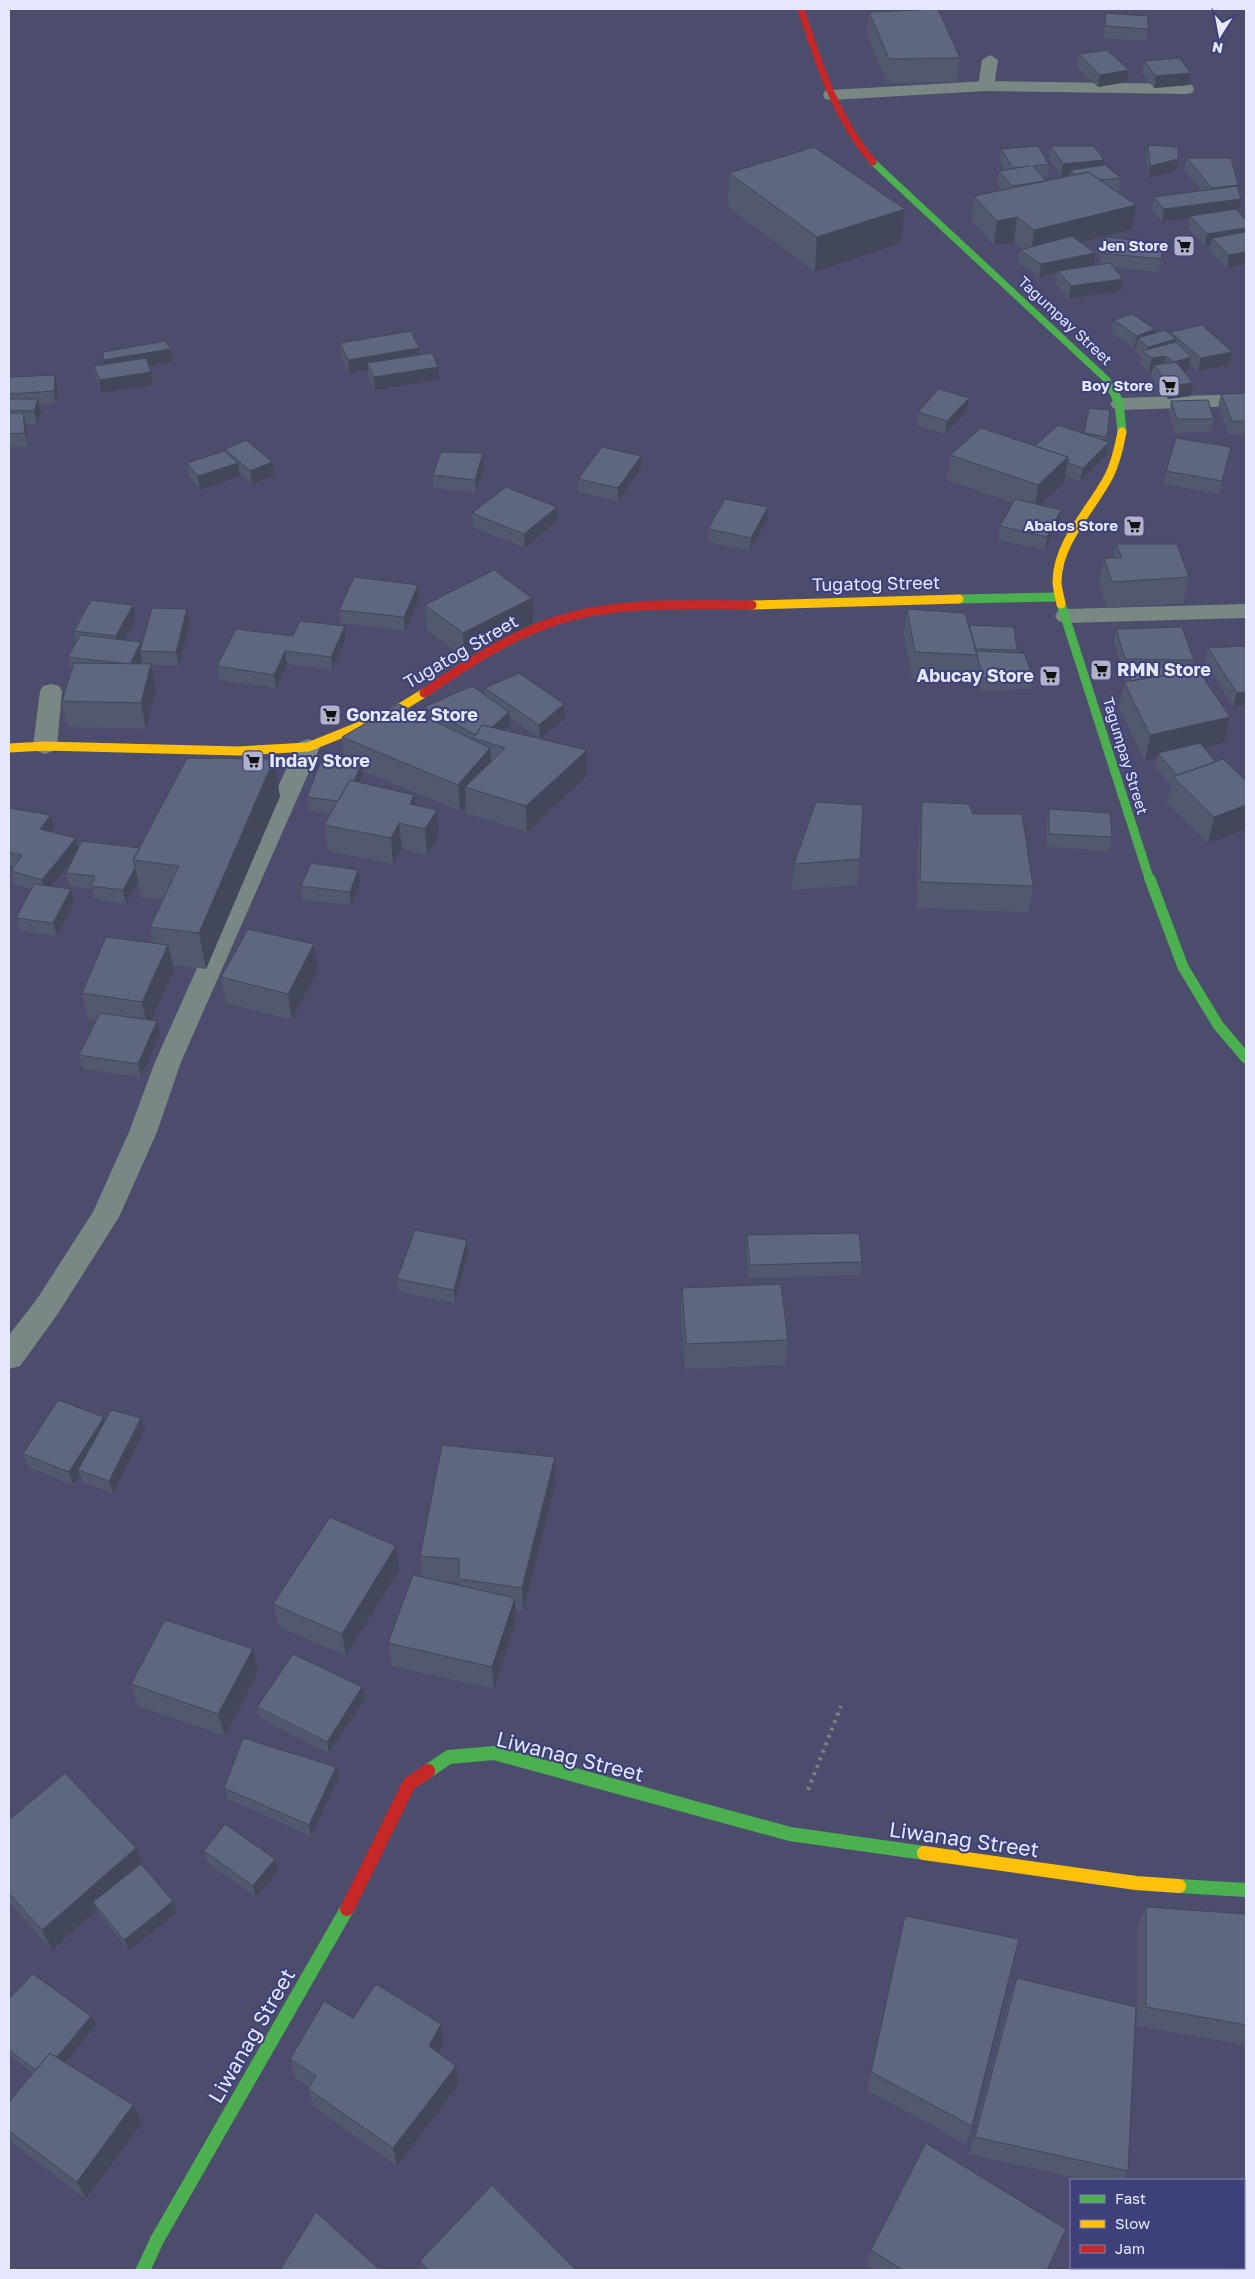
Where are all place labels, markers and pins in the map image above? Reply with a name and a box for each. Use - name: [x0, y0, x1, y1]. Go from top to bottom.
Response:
- supermarket icon: Jen Store: [1172, 234, 1196, 258]
- place label: Jen Store: [1098, 236, 1168, 254]
- supermarket icon: Boy Store: [1157, 374, 1181, 398]
- place label: Boy Store: [1082, 376, 1153, 394]
- supermarket icon: Abalos Store: [1122, 514, 1146, 538]
- place label: Abalos Store: [1024, 516, 1118, 534]
- supermarket icon: RMN Store: [1089, 658, 1113, 682]
- place label: RMN Store: [1117, 658, 1211, 680]
- place label: Abucay Store: [916, 664, 1034, 686]
- supermarket icon: Abucay Store: [1038, 664, 1062, 688]
- supermarket icon: Gonzalez Store: [318, 703, 342, 727]
- place label: Gonzalez Store: [346, 703, 478, 725]
- supermarket icon: Inday Store: [241, 749, 265, 773]
- place label: Inday Store: [269, 749, 370, 771]

